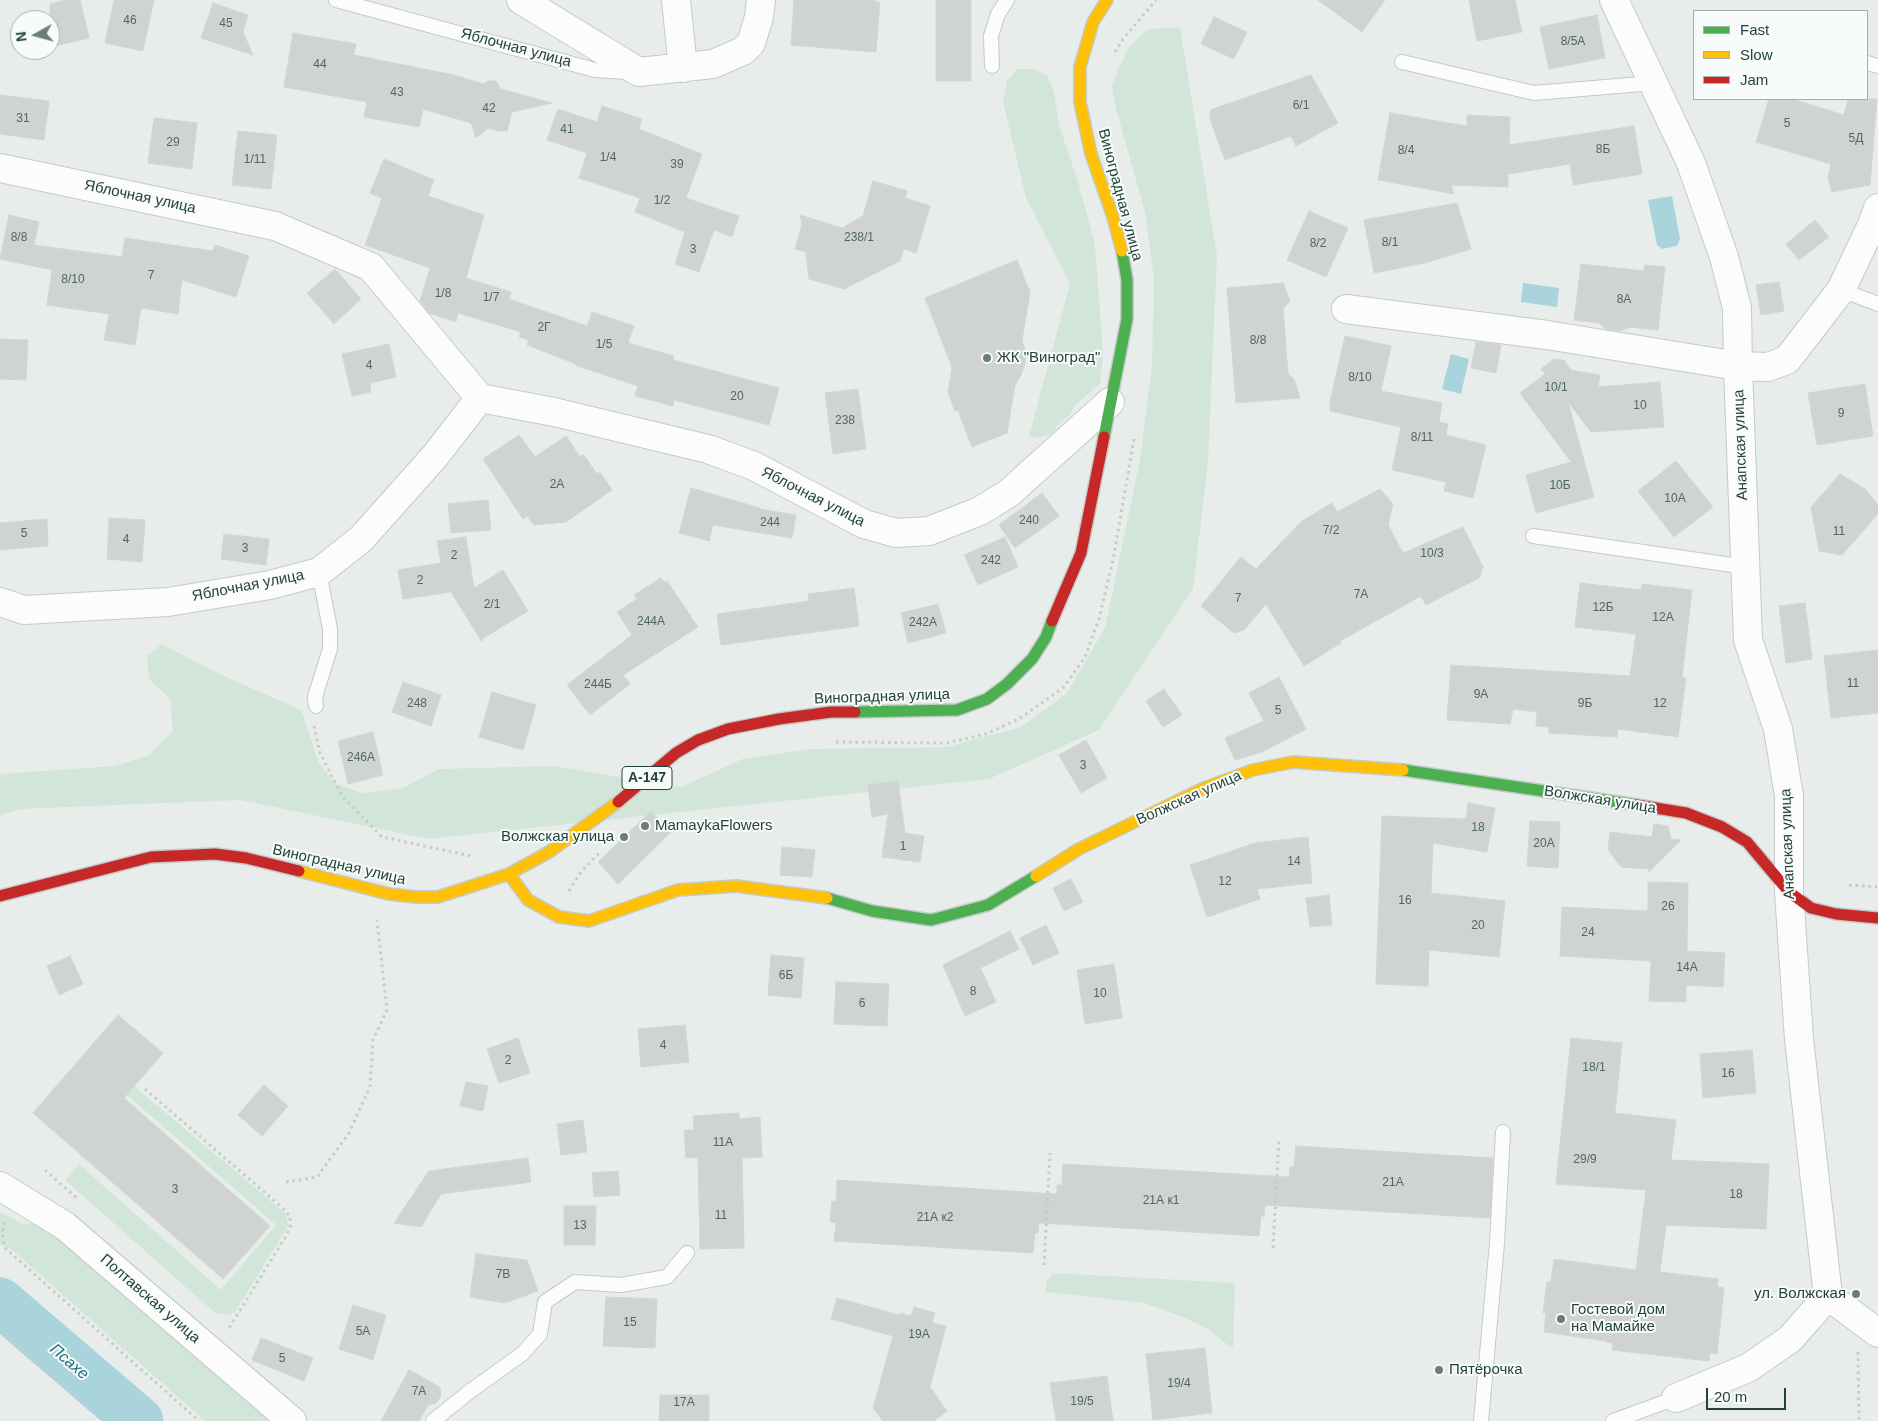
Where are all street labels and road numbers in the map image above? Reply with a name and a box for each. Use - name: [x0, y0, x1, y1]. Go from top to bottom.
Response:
- street label: Яблочная улица: [459, 25, 573, 71]
- street label: Виноградная улица: [1094, 127, 1146, 263]
- street label: Яблочная улица: [83, 176, 197, 218]
- street label: Анапская улица: [1730, 389, 1752, 501]
- street label: Яблочная улица: [758, 463, 868, 531]
- street label: Яблочная улица: [191, 566, 305, 606]
- street label: Виноградная улица: [814, 686, 950, 708]
- road number: А-147: [622, 766, 672, 790]
- street label: Волжская улица: [1134, 767, 1244, 829]
- street label: Волжская улица: [1543, 782, 1657, 818]
- street label: Анапская улица: [1777, 788, 1799, 900]
- street label: Виноградная улица: [271, 841, 407, 889]
- street label: Полтавская улица: [96, 1251, 204, 1347]

